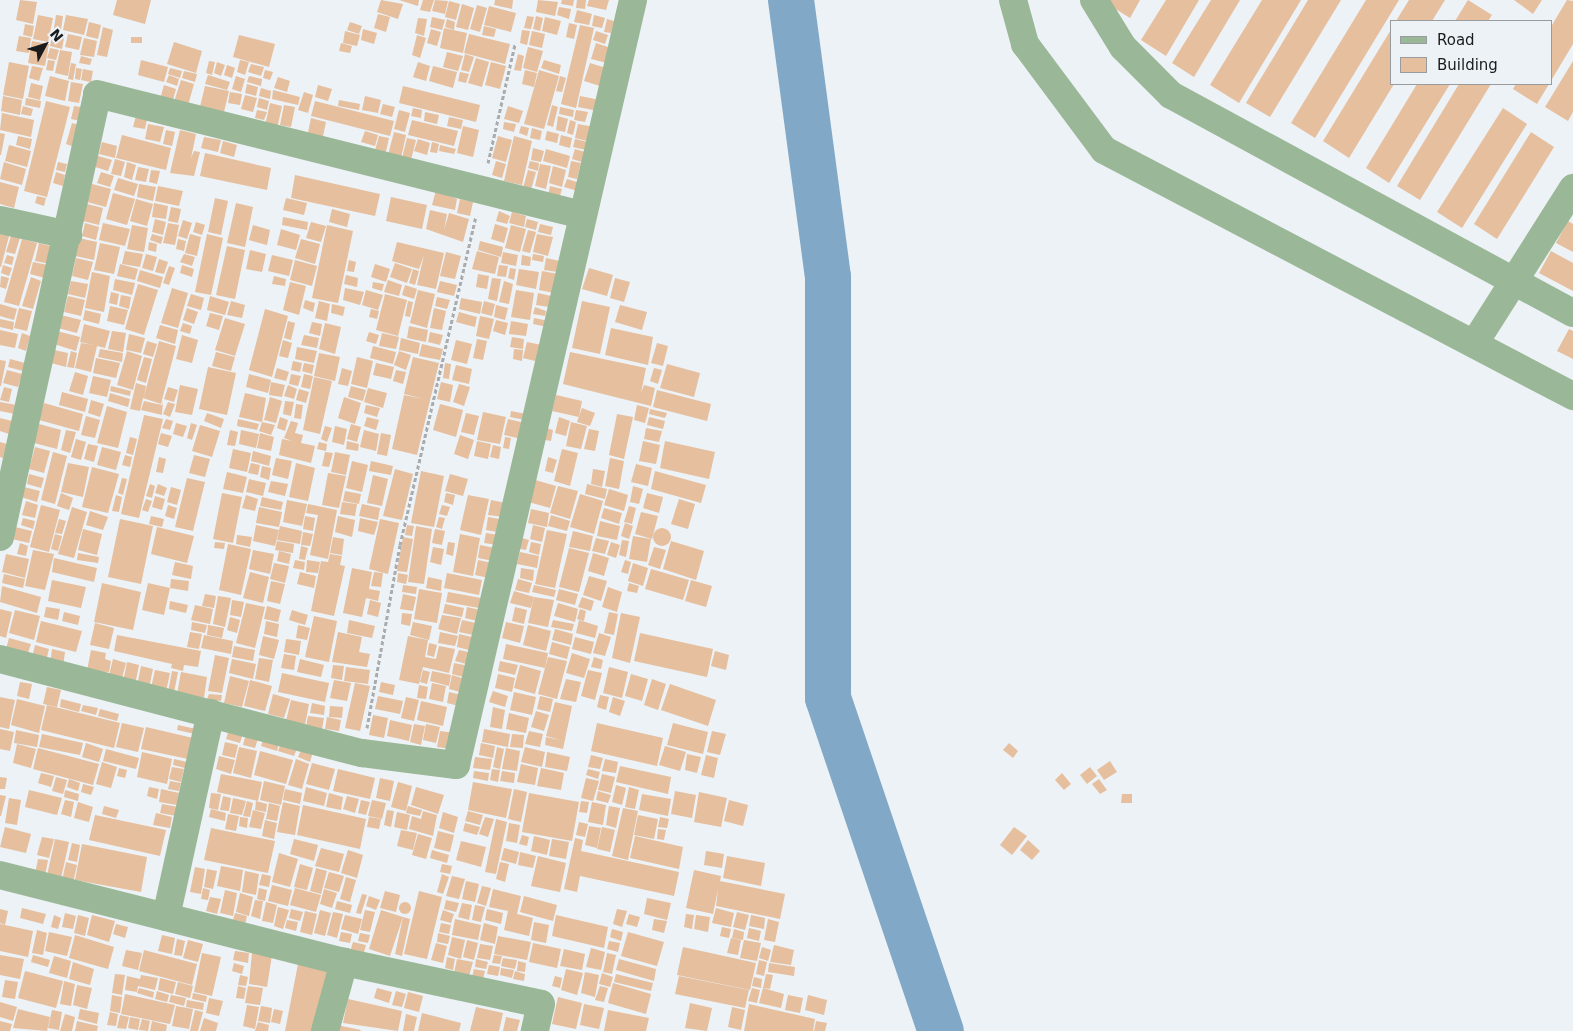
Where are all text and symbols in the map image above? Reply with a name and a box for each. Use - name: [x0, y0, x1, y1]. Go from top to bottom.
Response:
- north arrow: [20, 20, 70, 70]
- legend: [1390, 20, 1553, 85]
- text: N: [47, 26, 66, 45]
- text: Road: [1437, 31, 1475, 49]
- text: Building: [1437, 56, 1498, 74]

